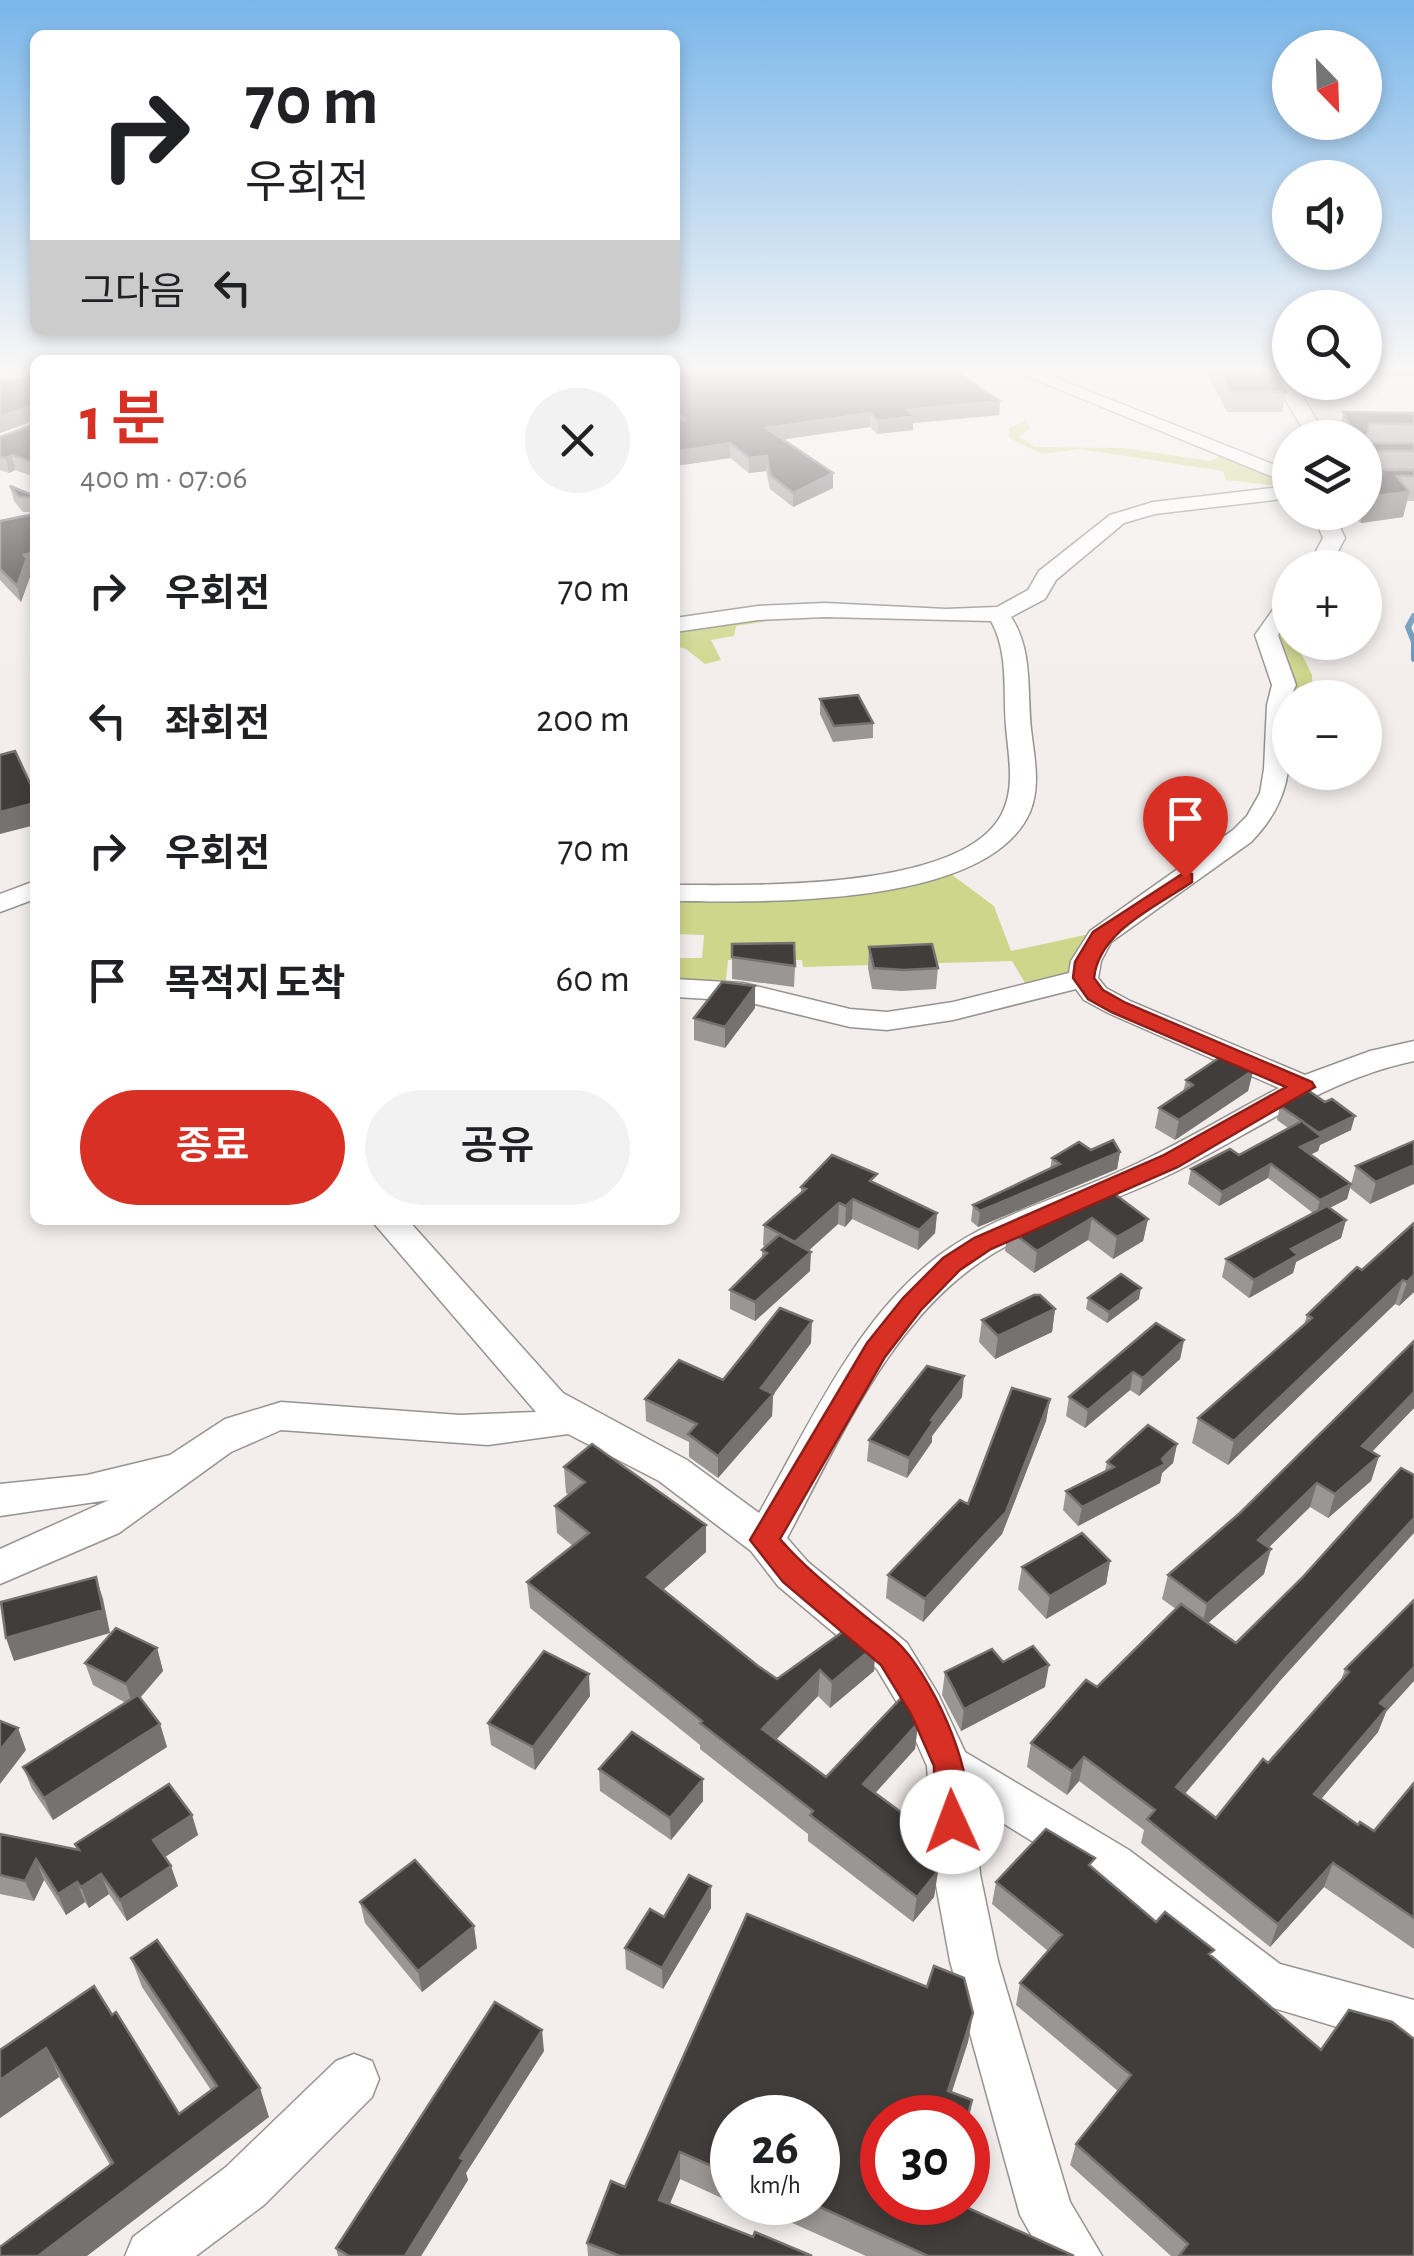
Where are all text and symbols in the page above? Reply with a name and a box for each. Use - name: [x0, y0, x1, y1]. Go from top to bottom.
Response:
- north arrow: [1272, 30, 1382, 140]
- map controls: [1272, 30, 1382, 790]
- text: 70 m: [245, 67, 379, 137]
- icon: right: [80, 70, 210, 200]
- button: sound: [1272, 160, 1382, 270]
- text: 우회전: [245, 161, 369, 206]
- icon: left: [205, 260, 260, 315]
- text: 그다음: [80, 274, 185, 312]
- button: search: [1272, 290, 1382, 400]
- button: close: [525, 388, 630, 493]
- text: 1 분: [80, 391, 166, 451]
- button: layers: [1272, 420, 1382, 530]
- text: 400 m · 07:06: [80, 462, 247, 494]
- button: +: [1272, 550, 1382, 660]
- icon: right: [80, 563, 135, 618]
- text: 70 m: [557, 571, 630, 609]
- text: 우회전: [165, 576, 270, 614]
- button: −: [1272, 680, 1382, 790]
- icon: left: [80, 693, 135, 748]
- text: 200 m: [536, 701, 630, 739]
- text: 좌회전: [165, 706, 270, 744]
- pin: [1143, 776, 1228, 879]
- icon: arrive: [1158, 791, 1213, 846]
- icon: right: [80, 823, 135, 878]
- text: 70 m: [557, 831, 630, 869]
- text: 우회전: [165, 836, 270, 874]
- icon: arrive: [80, 953, 135, 1008]
- text: 60 m: [555, 961, 630, 999]
- text: 목적지 도착: [165, 966, 346, 1004]
- button: 종료: [80, 1090, 345, 1205]
- button: 공유: [365, 1090, 630, 1205]
- position arrow: [900, 1770, 1004, 1874]
- speed limit sign: 30: [860, 2095, 990, 2225]
- text: 26: [751, 2123, 799, 2173]
- text: km/h: [749, 2173, 801, 2198]

